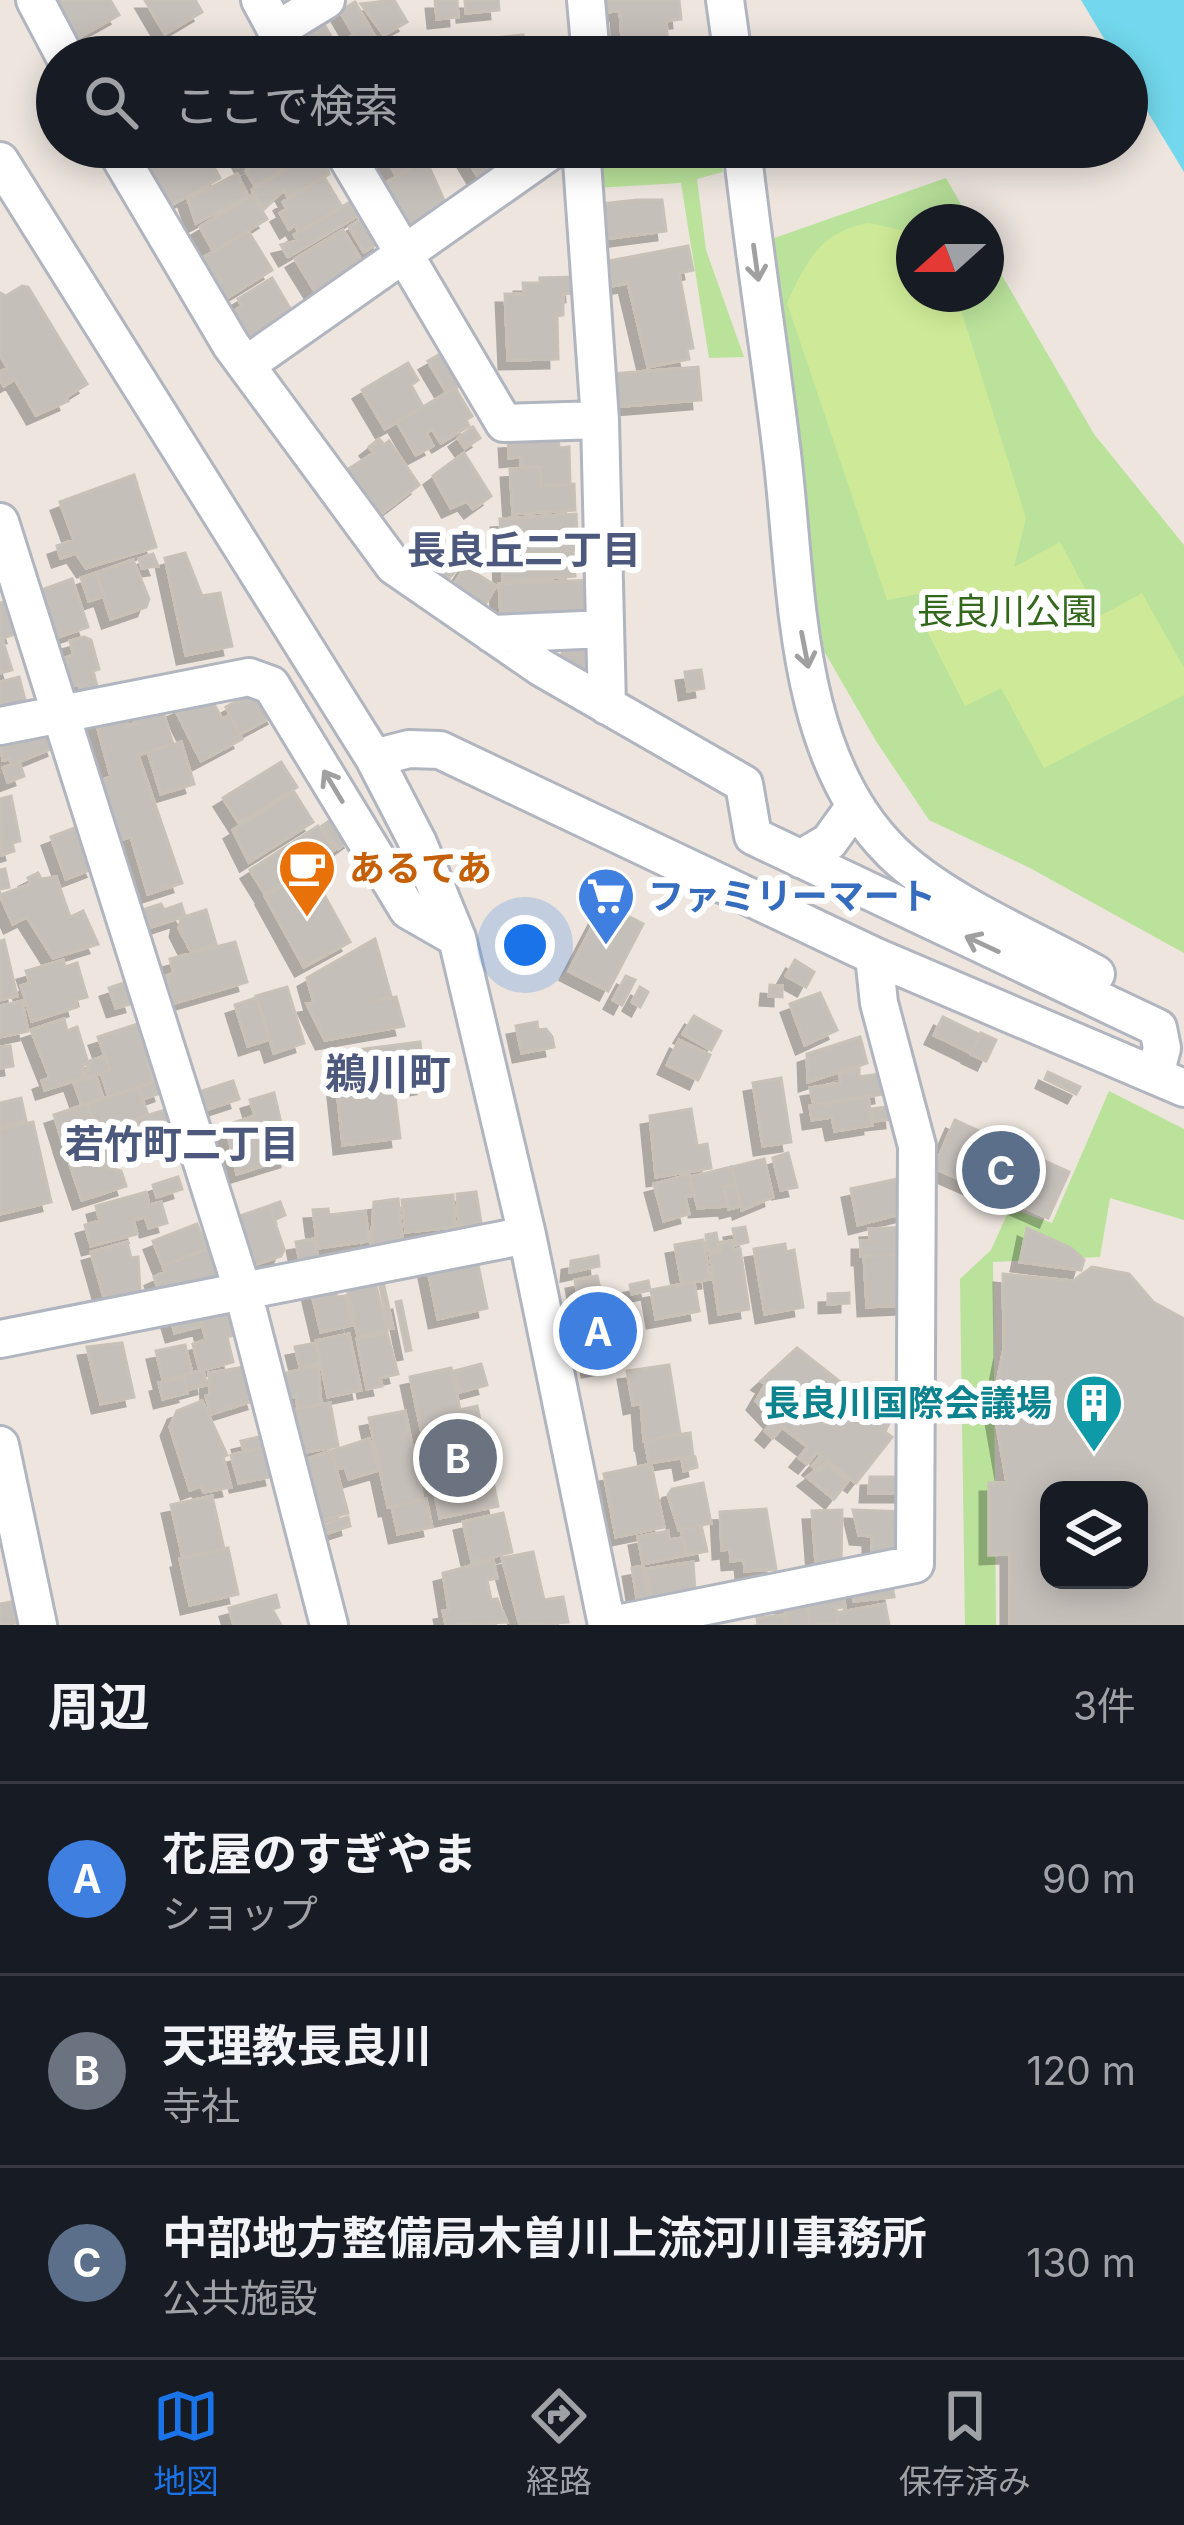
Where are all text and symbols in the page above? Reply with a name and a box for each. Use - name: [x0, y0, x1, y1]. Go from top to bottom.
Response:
- search box: [36, 36, 1148, 168]
- icon: search: [78, 69, 144, 135]
- text: ここで検索: [174, 78, 399, 133]
- north arrow: [896, 204, 1004, 312]
- one-way arrow: [745, 243, 768, 282]
- district label: 長良丘二丁目: [407, 526, 641, 573]
- park label: 長良川公園: [917, 589, 1097, 633]
- one-way arrow: [795, 630, 817, 669]
- one-way arrow: [321, 770, 345, 804]
- cafe icon: あるてあ: [276, 837, 338, 919]
- place label: あるてあ: [349, 846, 492, 890]
- supermarket icon: ファミリーマート: [575, 865, 637, 947]
- place label: ファミリーマート: [648, 874, 936, 918]
- your location: [495, 915, 555, 975]
- one-way arrow: [965, 932, 1001, 954]
- district label: 鵜川町: [325, 1048, 451, 1099]
- district label: 若竹町二丁目: [65, 1120, 299, 1167]
- pin: C: [962, 1125, 1040, 1215]
- pin: A: [559, 1286, 637, 1376]
- building icon: 長良川国際会議場: [1063, 1372, 1125, 1454]
- place label: 長良川国際会議場: [764, 1381, 1052, 1425]
- pin: B: [419, 1413, 497, 1503]
- map controls: [1040, 1481, 1148, 1589]
- button: layers: [1040, 1481, 1148, 1589]
- text: 周辺: [48, 1676, 150, 1737]
- text: 3件: [1073, 1682, 1136, 1729]
- text: 花屋のすぎやま: [162, 1826, 477, 1881]
- text: A: [72, 1855, 102, 1902]
- text: 90 m: [1042, 1855, 1136, 1902]
- text: ショップ: [162, 1890, 318, 1937]
- text: 天理教長良川: [162, 2018, 432, 2073]
- text: B: [74, 2047, 100, 2094]
- text: 120 m: [1027, 2047, 1136, 2094]
- text: 寺社: [162, 2082, 240, 2129]
- text: 中部地方整備局木曽川上流河川事務所: [162, 2210, 927, 2265]
- text: C: [73, 2239, 101, 2286]
- text: 130 m: [1026, 2239, 1136, 2286]
- text: 公共施設: [162, 2274, 318, 2321]
- tab: 地図: [153, 2383, 219, 2503]
- tab: 経路: [526, 2383, 592, 2503]
- tab: 保存済み: [899, 2383, 1031, 2503]

